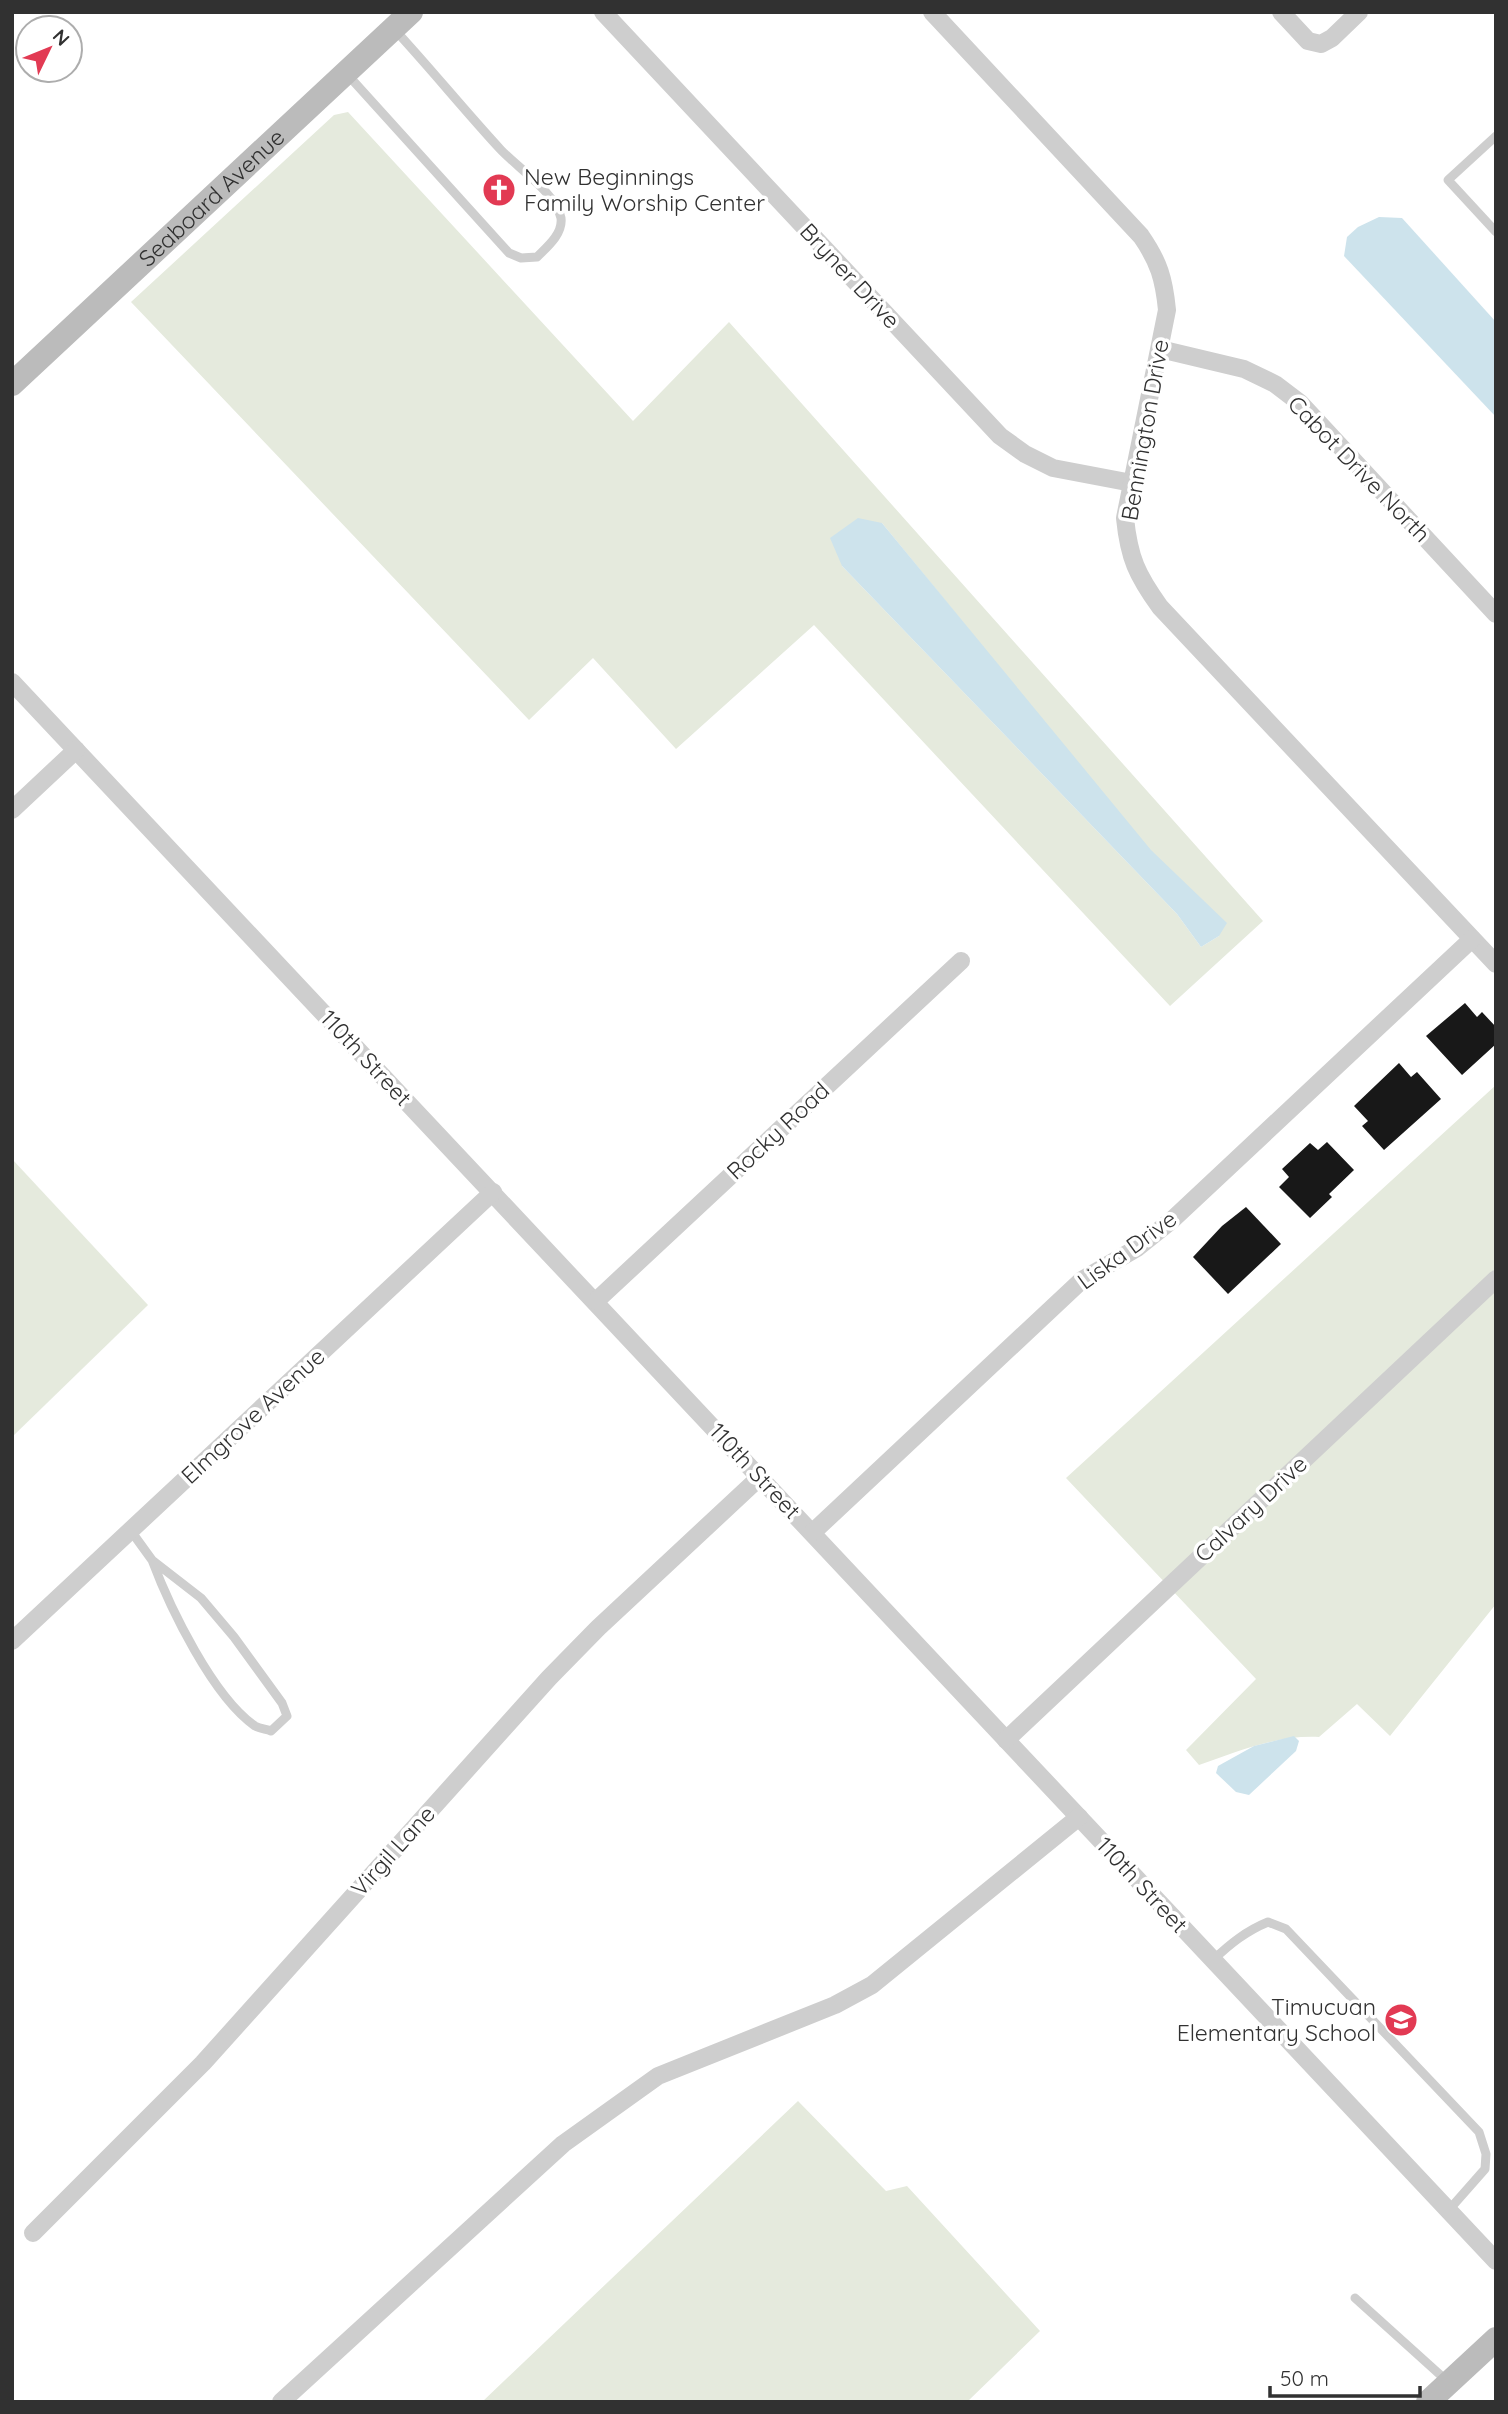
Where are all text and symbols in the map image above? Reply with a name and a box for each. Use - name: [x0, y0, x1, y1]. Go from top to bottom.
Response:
- north arrow: [14, 14, 84, 84]
- text: N: [48, 24, 75, 51]
- street label: Seaboard Avenue: [132, 122, 290, 273]
- place label: New Beginnings Family Worship Center: [524, 162, 765, 217]
- church icon: New Beginnings Family Worship Center: [480, 171, 518, 209]
- street label: Bryner Drive: [794, 217, 907, 334]
- street label: Bennington Drive: [1114, 337, 1175, 523]
- street label: Cabot Drive North: [1282, 389, 1437, 548]
- street label: 110th Street: [315, 1004, 418, 1112]
- street label: Rocky Road: [720, 1076, 835, 1186]
- street label: Liska Drive: [1071, 1204, 1182, 1295]
- street label: Elmgrove Avenue: [175, 1342, 330, 1490]
- street label: 110th Street: [704, 1417, 807, 1525]
- street label: Calvary Drive: [1188, 1449, 1313, 1568]
- street label: Virgil Lane: [344, 1799, 441, 1902]
- street label: 110th Street: [1091, 1831, 1194, 1939]
- place label: Timucuan Elementary School: [1177, 1992, 1376, 2047]
- school or university icon: Timucuan Elementary School: [1382, 2001, 1420, 2039]
- scale bar: [1270, 2354, 1420, 2398]
- text: 50 m: [1280, 2365, 1329, 2391]

